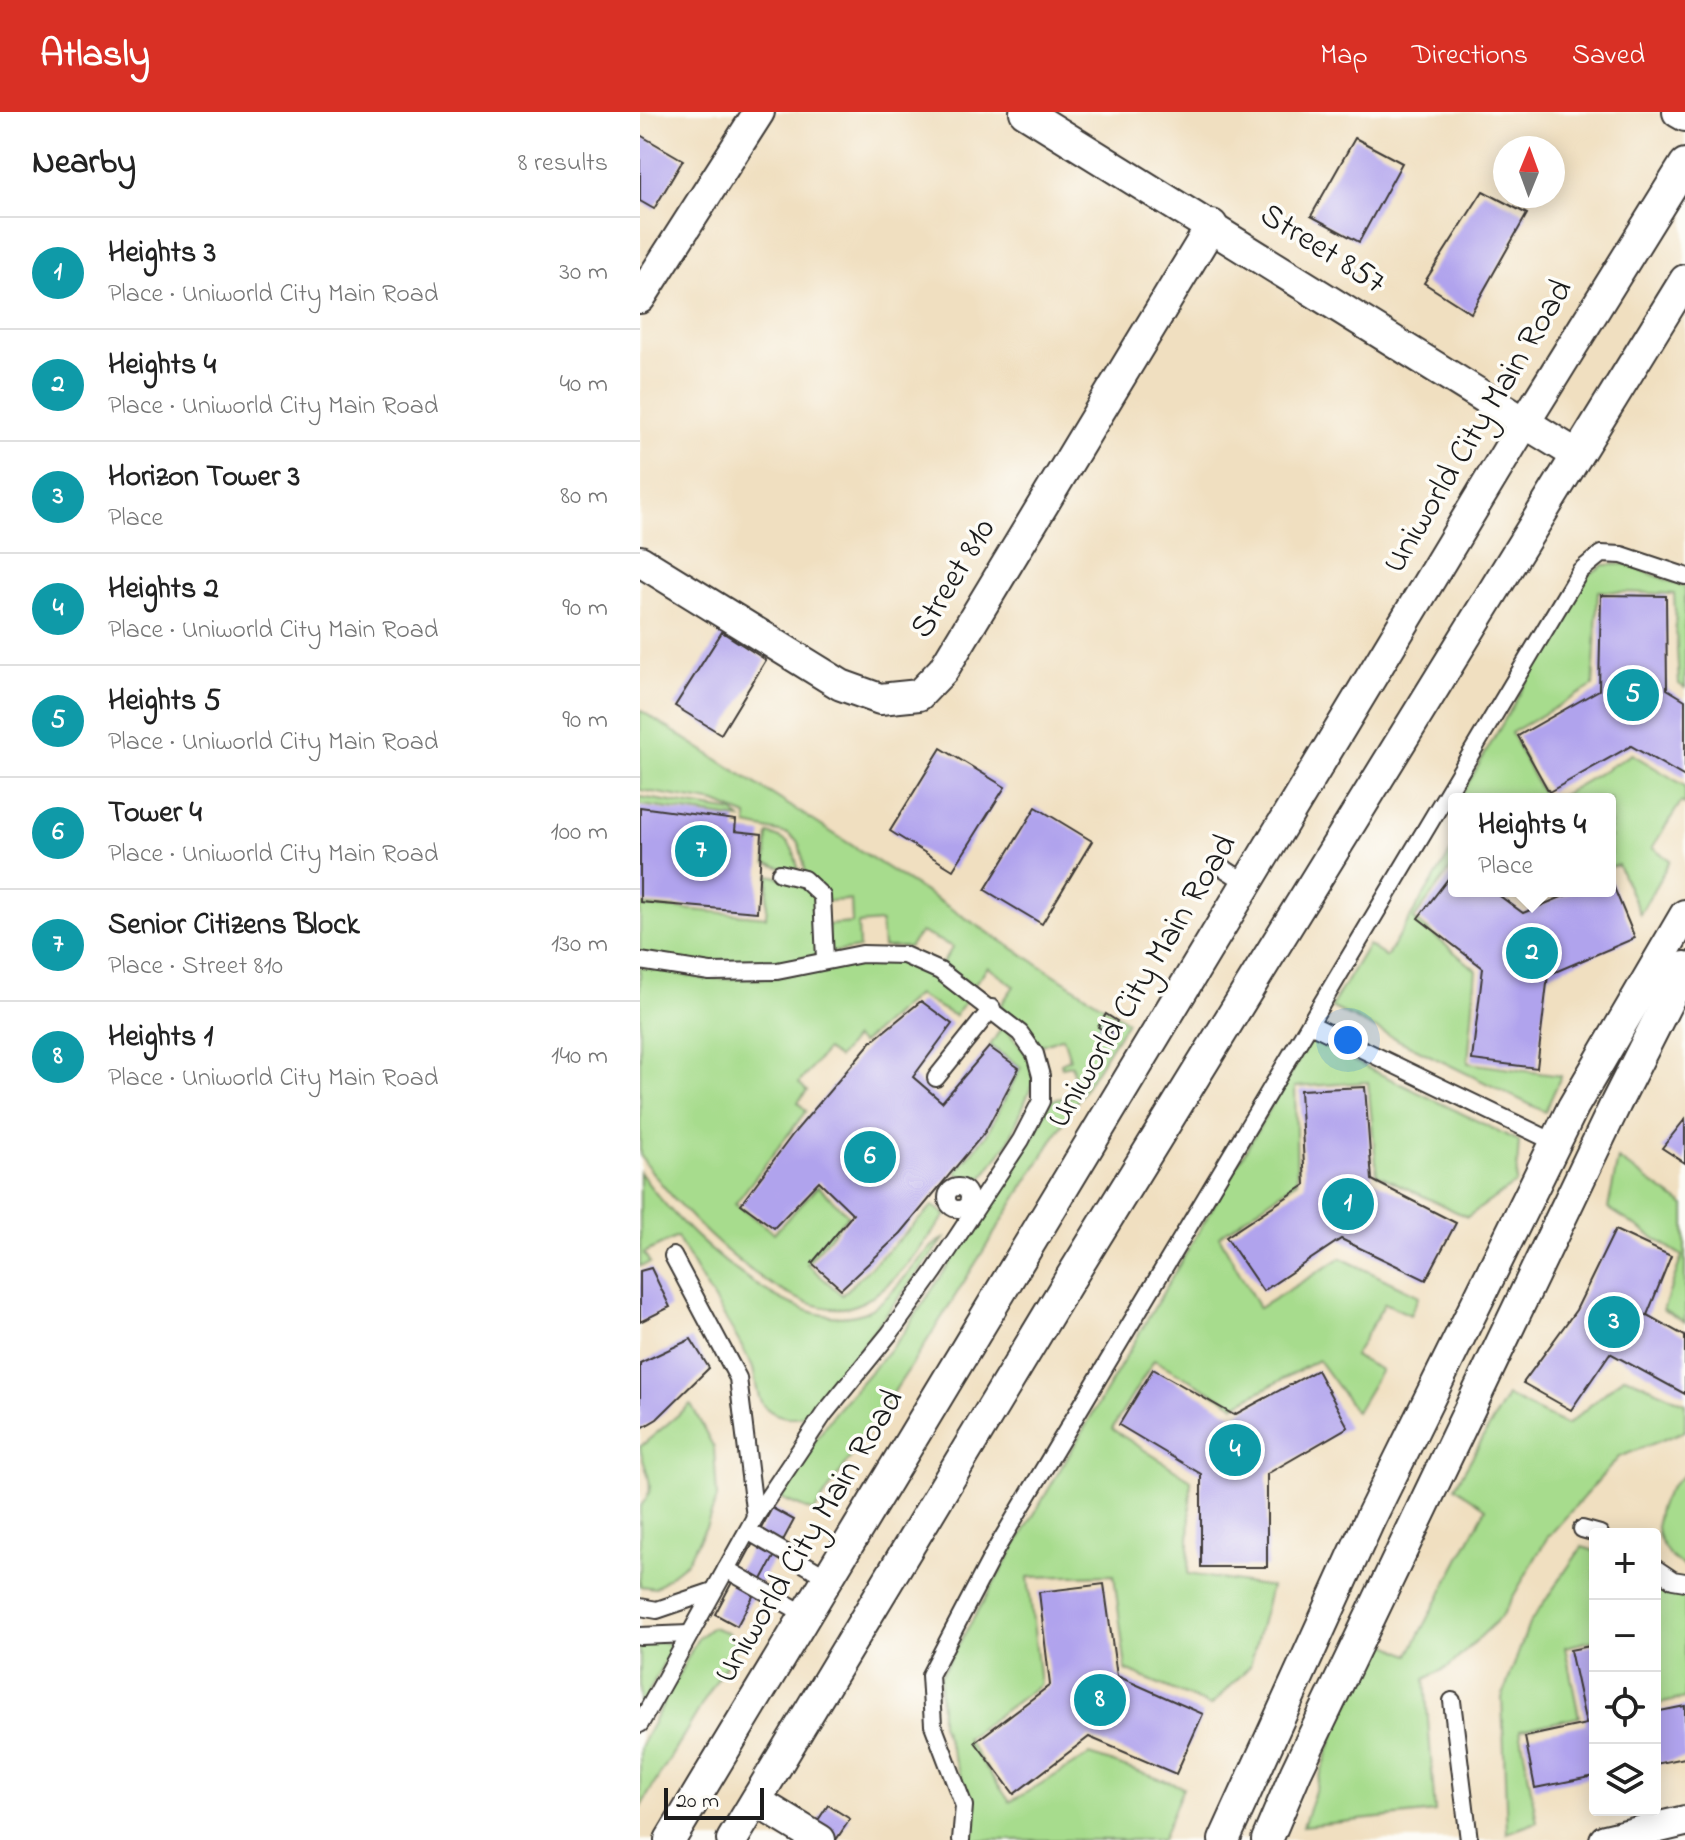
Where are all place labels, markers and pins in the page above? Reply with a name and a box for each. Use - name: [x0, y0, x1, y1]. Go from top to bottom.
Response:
- pin: 5: [1607, 665, 1659, 725]
- pin: 7: [675, 821, 727, 881]
- pin: 2: [1506, 923, 1558, 983]
- pin: 6: [844, 1127, 896, 1187]
- pin: 1: [1322, 1174, 1374, 1234]
- pin: 3: [1588, 1292, 1640, 1352]
- pin: 4: [1209, 1420, 1261, 1480]
- pin: 8: [1074, 1670, 1126, 1730]

